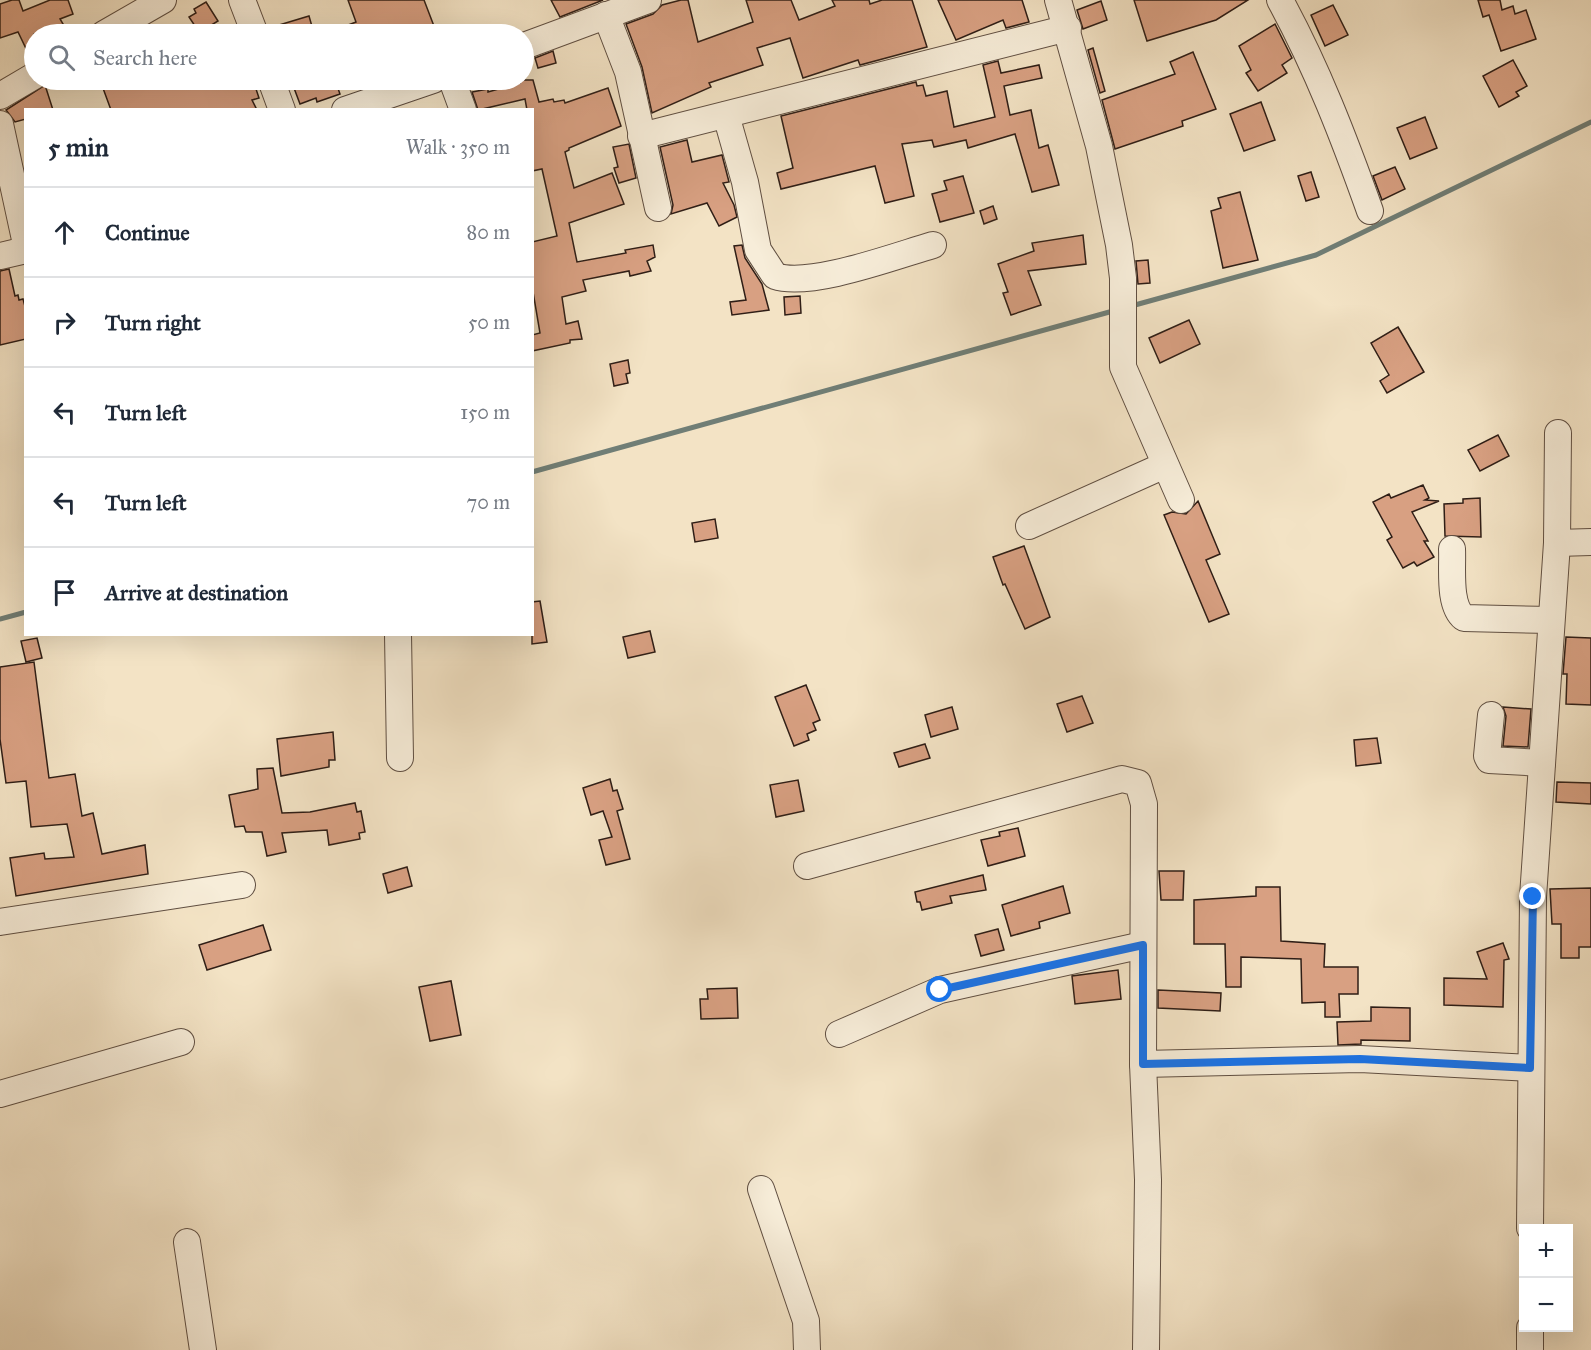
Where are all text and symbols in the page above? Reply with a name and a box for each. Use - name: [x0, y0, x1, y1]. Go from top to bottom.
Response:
- search box: [24, 24, 534, 90]
- icon: search: [45, 41, 78, 74]
- text: Search here: [93, 44, 197, 71]
- text: 5 min: [48, 131, 109, 163]
- text: Walk · 350 m: [406, 135, 510, 159]
- icon: ahead: [48, 216, 81, 249]
- text: Continue: [105, 219, 190, 246]
- text: 80 m: [467, 220, 510, 244]
- icon: right: [48, 306, 81, 339]
- text: Turn right: [105, 309, 201, 336]
- text: 50 m: [468, 310, 510, 334]
- icon: left: [48, 396, 81, 429]
- text: Turn left: [105, 399, 187, 426]
- text: 150 m: [460, 400, 510, 424]
- icon: left: [48, 486, 81, 519]
- text: Turn left: [105, 489, 187, 516]
- text: 70 m: [467, 490, 510, 514]
- icon: arrive: [48, 576, 81, 609]
- text: Arrive at destination: [105, 579, 288, 606]
- route end: [1519, 883, 1545, 909]
- route start: [926, 976, 952, 1002]
- map controls: [1519, 1224, 1573, 1332]
- button: +: [1519, 1224, 1573, 1278]
- button: −: [1519, 1278, 1573, 1332]

